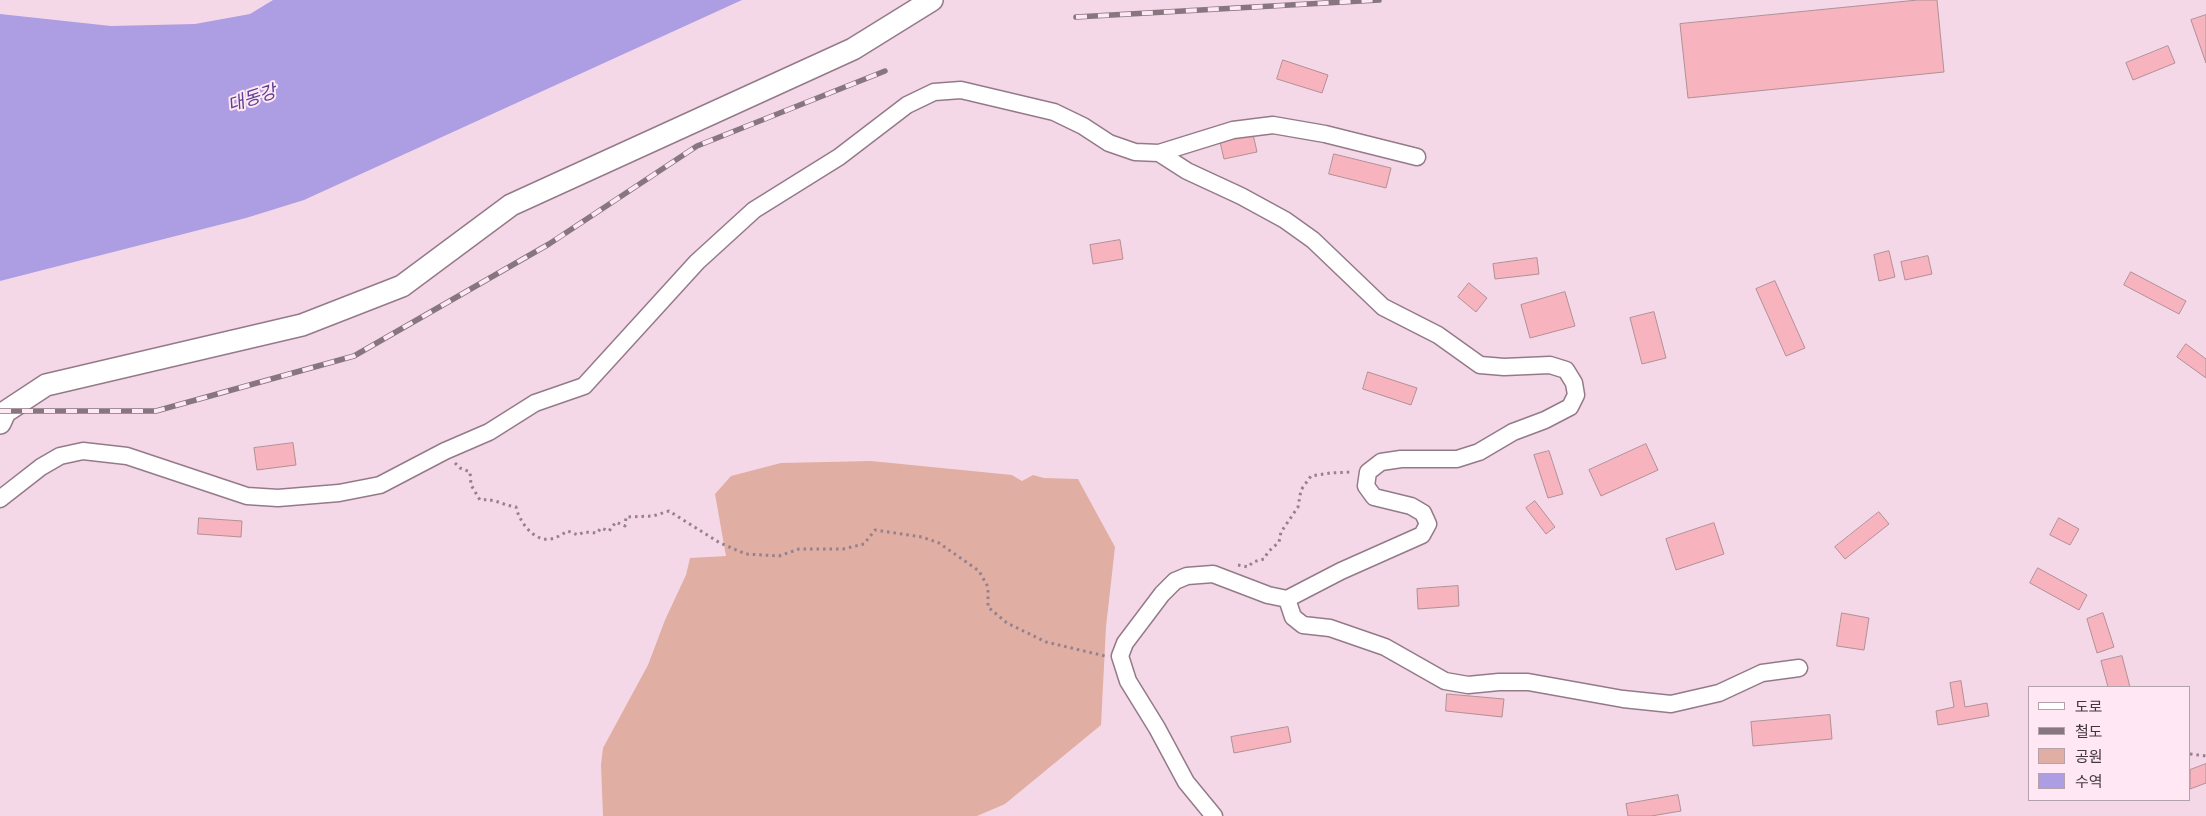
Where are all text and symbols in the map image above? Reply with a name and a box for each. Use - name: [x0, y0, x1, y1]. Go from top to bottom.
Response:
- water label: 대동강: [225, 81, 279, 117]
- legend: [2028, 686, 2191, 801]
- text: 도로: [2075, 698, 2103, 716]
- text: 철도: [2075, 723, 2103, 741]
- text: 공원: [2075, 748, 2103, 766]
- text: 수역: [2075, 773, 2103, 791]

